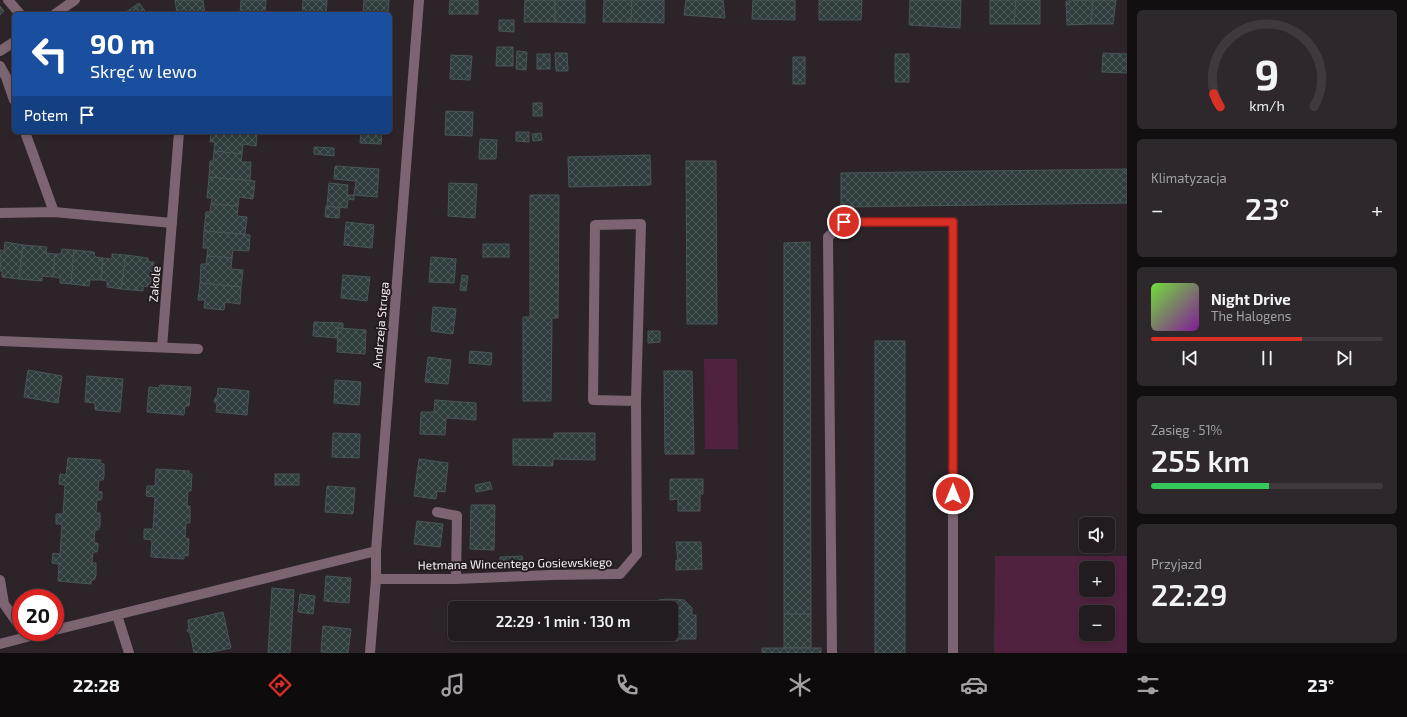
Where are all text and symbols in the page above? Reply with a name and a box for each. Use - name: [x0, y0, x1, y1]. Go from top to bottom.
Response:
- text: 90 m: [90, 26, 155, 60]
- icon: left: [24, 28, 76, 80]
- text: 9: [1255, 48, 1279, 98]
- text: Skręć w lewo: [90, 60, 197, 82]
- text: km/h: [1249, 97, 1285, 114]
- icon: arrive: [76, 104, 98, 126]
- text: Potem: [24, 106, 68, 124]
- text: Klimatyzacja: [1151, 170, 1227, 186]
- text: 23°: [1245, 190, 1290, 226]
- text: −: [1151, 196, 1164, 222]
- text: +: [1371, 196, 1383, 222]
- pin: [827, 205, 861, 239]
- icon: arrive: [833, 211, 855, 233]
- street label: Zakole: [145, 265, 163, 303]
- street label: Andrzeja Struga: [369, 281, 392, 369]
- text: Night Drive: [1211, 290, 1291, 308]
- text: The Halogens: [1211, 308, 1291, 324]
- icon: previous: [1179, 347, 1201, 369]
- icon: pause: [1256, 347, 1278, 369]
- icon: next: [1333, 347, 1355, 369]
- text: Zasięg · 51%: [1151, 422, 1222, 438]
- text: 255 km: [1151, 442, 1250, 478]
- position arrow: [932, 473, 974, 515]
- map controls: [1079, 517, 1115, 641]
- button: sound: [1079, 517, 1115, 553]
- street label: Hetmana Wincentego Gosiewskiego: [418, 554, 613, 572]
- text: Przyjazd: [1151, 556, 1202, 572]
- button: +: [1079, 561, 1115, 597]
- text: 22:29: [1151, 576, 1227, 612]
- speed limit sign: 20: [12, 589, 64, 641]
- button: −: [1079, 605, 1115, 641]
- text: 22:29 · 1 min · 130 m: [496, 612, 630, 630]
- icon: directions: [266, 671, 294, 699]
- icon: music: [439, 671, 467, 699]
- icon: phone: [613, 671, 641, 699]
- icon: climate: [786, 671, 814, 699]
- icon: car: [960, 671, 988, 699]
- icon: filters: [1134, 671, 1162, 699]
- text: 22:28: [73, 674, 120, 696]
- text: 23°: [1307, 674, 1334, 696]

